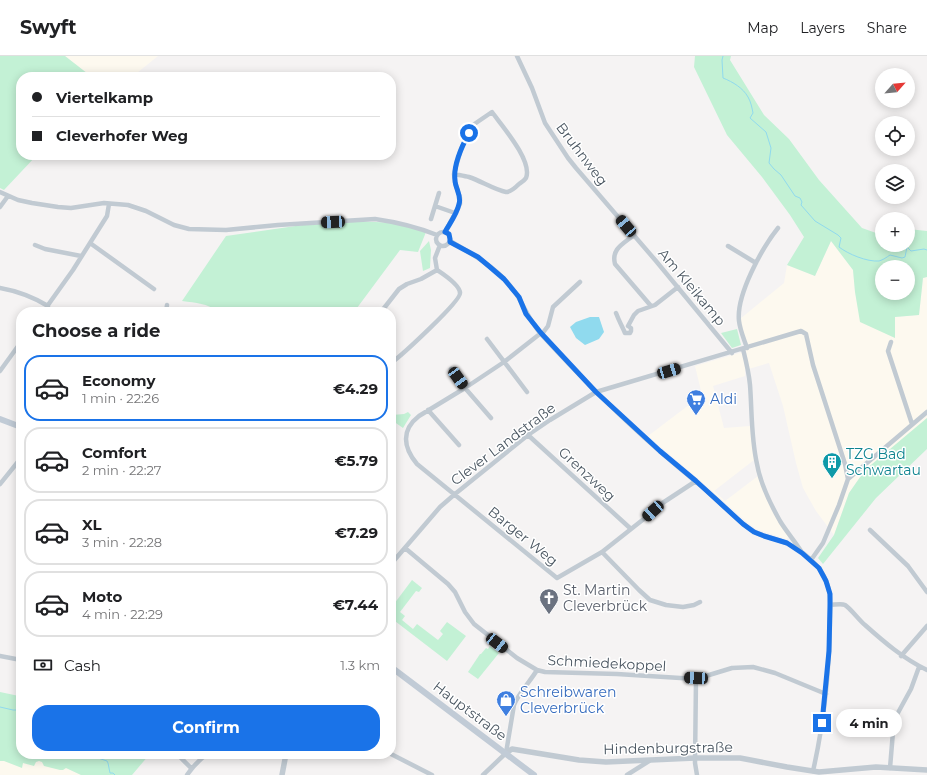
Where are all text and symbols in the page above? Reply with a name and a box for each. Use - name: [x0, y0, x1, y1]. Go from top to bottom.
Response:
- text: Swyft: [20, 16, 76, 39]
- text: Map: [747, 19, 778, 37]
- text: Layers: [800, 19, 845, 37]
- text: Share: [867, 19, 907, 37]
- north arrow: [875, 68, 915, 108]
- map controls: [875, 68, 915, 300]
- text: Viertelkamp: [56, 88, 153, 107]
- button: locate: [875, 116, 915, 156]
- street label: Bruhnweg: [552, 119, 612, 189]
- route start: [460, 124, 478, 142]
- text: Cleverhofer Weg: [56, 126, 188, 145]
- button: layers: [875, 164, 915, 204]
- button: +: [875, 212, 915, 252]
- car: [614, 213, 638, 239]
- car: [321, 215, 345, 229]
- street label: Am Kleikamp: [654, 245, 730, 329]
- button: −: [875, 260, 915, 300]
- text: Choose a ride: [32, 320, 160, 342]
- car: [656, 362, 682, 380]
- car: [446, 365, 470, 391]
- icon: car: [34, 370, 70, 406]
- text: Economy: [82, 371, 155, 390]
- text: €4.29: [333, 379, 378, 398]
- supermarket icon: Aldi: [685, 388, 707, 416]
- text: 1 min · 22:26: [82, 390, 159, 406]
- place label: Aldi: [710, 390, 737, 408]
- street label: Clever Landstraße: [447, 399, 559, 489]
- icon: car: [34, 442, 70, 478]
- text: Comfort: [82, 443, 147, 462]
- street label: Grenzweg: [555, 443, 619, 505]
- place label: TZG Bad Schwartau: [846, 445, 921, 479]
- text: €5.79: [335, 451, 378, 470]
- building icon: TZG Bad Schwartau: [821, 451, 843, 479]
- text: 2 min · 22:27: [82, 462, 162, 478]
- car: [640, 499, 666, 523]
- street label: Barger Weg: [485, 502, 561, 570]
- icon: car: [34, 514, 70, 550]
- text: XL: [82, 515, 101, 534]
- text: €7.29: [335, 523, 378, 542]
- text: 3 min · 22:28: [82, 534, 162, 550]
- place label: St. Martin Cleverbrück: [563, 581, 648, 615]
- icon: car: [34, 586, 70, 622]
- text: Moto: [82, 587, 122, 606]
- church icon: St. Martin Cleverbrück: [538, 587, 560, 615]
- text: €7.44: [333, 595, 378, 614]
- text: 4 min · 22:29: [82, 606, 163, 622]
- car: [484, 631, 510, 655]
- street label: Schmiedekoppel: [547, 651, 667, 675]
- icon: cash: [32, 654, 54, 676]
- text: Cash: [64, 656, 101, 675]
- text: 1.3 km: [340, 657, 380, 673]
- car: [684, 671, 708, 685]
- street label: Hauptstraße: [429, 677, 511, 745]
- place label: Schreibwaren Cleverbrück: [520, 683, 616, 717]
- shop icon: Schreibwaren Cleverbrück: [495, 689, 517, 717]
- button: Confirm: [32, 705, 380, 751]
- callout: 4 min: [836, 709, 902, 737]
- route end: [813, 714, 831, 732]
- text: 4 min: [849, 715, 889, 731]
- street label: Hindenburgstraße: [603, 738, 733, 758]

